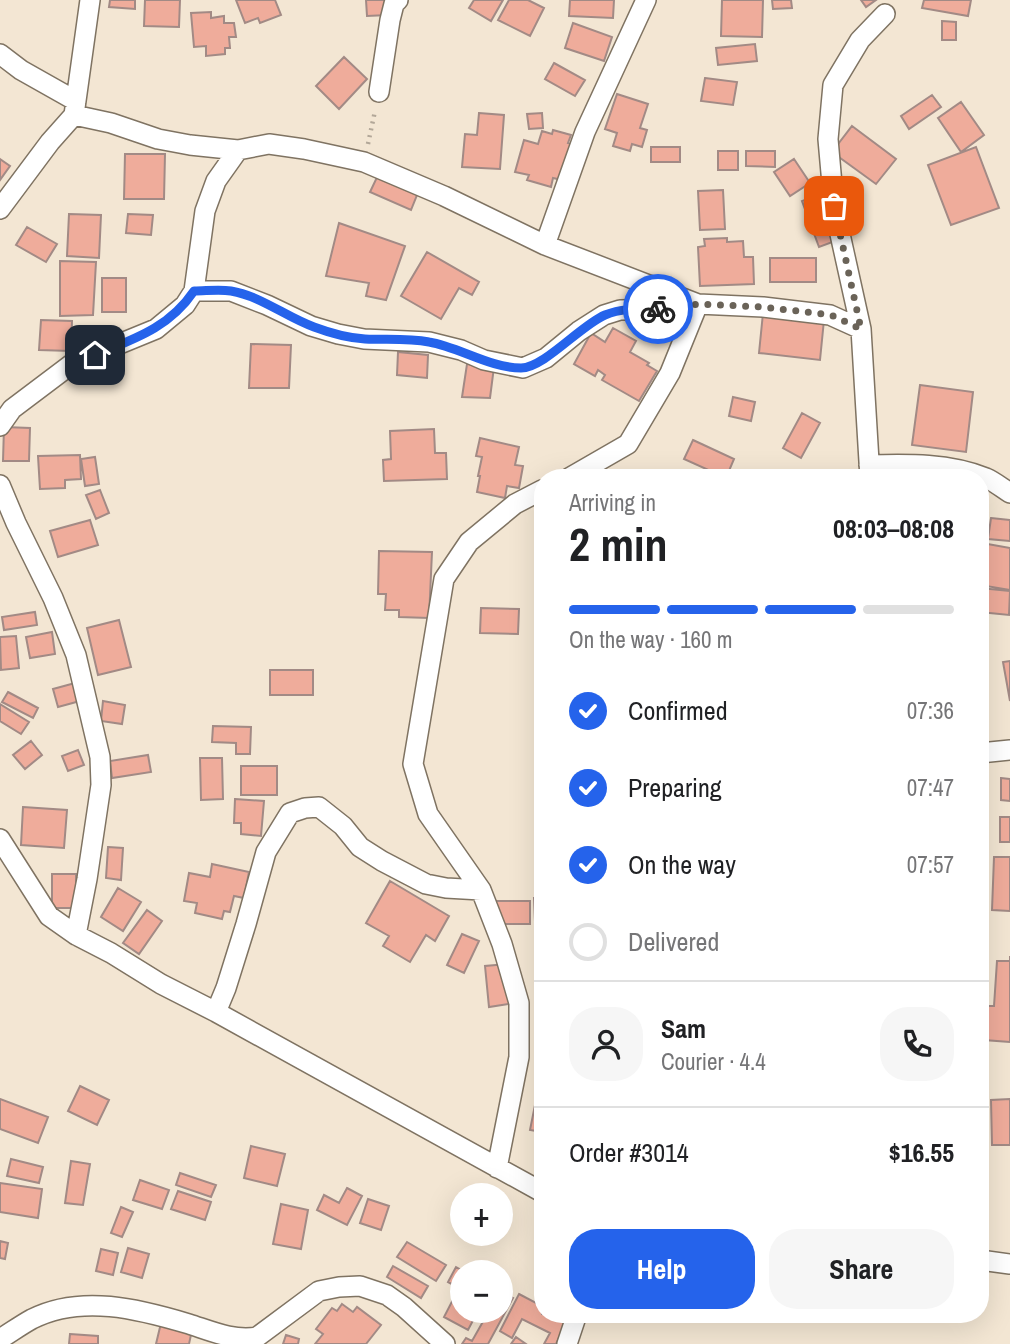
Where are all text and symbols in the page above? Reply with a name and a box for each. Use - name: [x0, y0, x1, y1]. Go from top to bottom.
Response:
- pin: [804, 176, 864, 236]
- icon: bag: [815, 187, 853, 225]
- courier: [623, 274, 693, 344]
- icon: bike: [639, 290, 677, 328]
- pin: [65, 325, 125, 385]
- icon: home: [76, 336, 114, 374]
- text: Arriving in: [569, 487, 656, 518]
- text: 08:03–08:08: [833, 511, 954, 546]
- text: 2 min: [569, 513, 668, 575]
- text: On the way · 160 m: [569, 624, 733, 655]
- icon: check: [569, 692, 607, 730]
- text: Confirmed: [628, 693, 728, 728]
- text: 07:36: [907, 695, 954, 726]
- icon: check: [569, 769, 607, 807]
- text: Preparing: [628, 770, 722, 805]
- text: 07:47: [907, 772, 954, 803]
- icon: check: [569, 846, 607, 884]
- text: On the way: [628, 847, 736, 882]
- text: 07:57: [907, 849, 954, 880]
- text: Delivered: [628, 924, 719, 959]
- button: person: [569, 1007, 643, 1081]
- button: phone: [880, 1007, 954, 1081]
- text: Sam: [661, 1011, 706, 1046]
- text: Courier · 4.4: [661, 1046, 766, 1077]
- text: Order #3014: [569, 1135, 689, 1170]
- text: $16.55: [889, 1135, 954, 1170]
- map controls: [450, 1183, 513, 1323]
- button: +: [450, 1183, 513, 1246]
- button: Help: [569, 1229, 755, 1309]
- button: Share: [769, 1229, 954, 1309]
- button: −: [450, 1260, 513, 1323]

